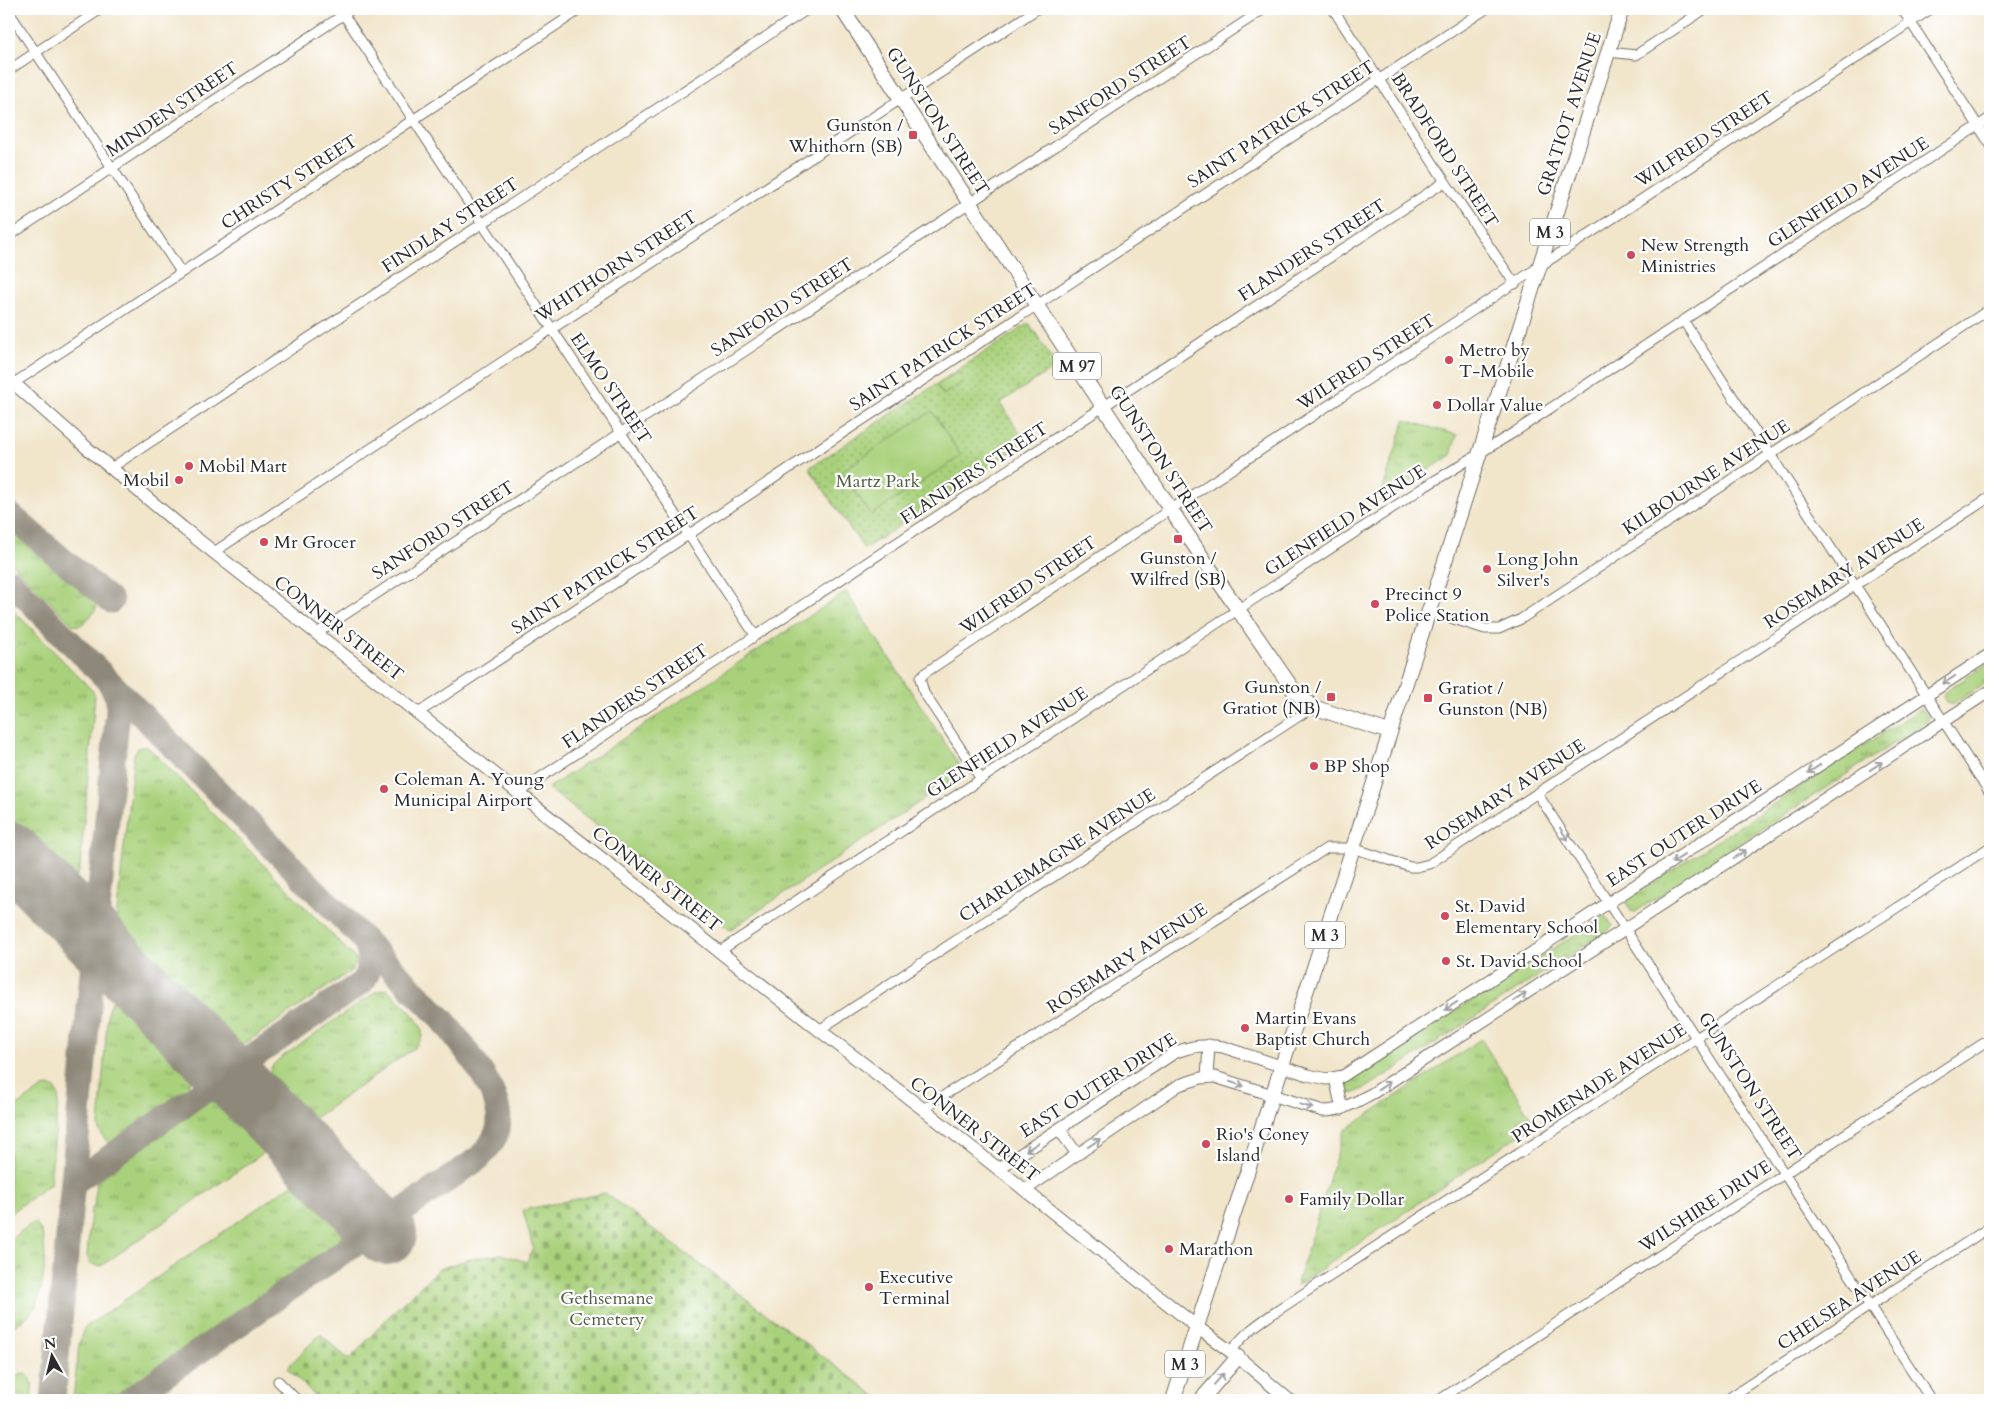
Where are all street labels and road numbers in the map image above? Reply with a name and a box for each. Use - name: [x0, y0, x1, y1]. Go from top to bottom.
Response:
- street label: GRATIOT AVENUE: [1531, 29, 1608, 199]
- street label: SANFORD STREET: [1044, 30, 1196, 141]
- street label: GUNSTON STREET: [880, 42, 995, 200]
- street label: SAINT PATRICK STREET: [1183, 54, 1380, 194]
- street label: MINDEN STREET: [101, 56, 243, 163]
- street label: BRADFORD STREET: [1385, 68, 1504, 233]
- street label: WILFRED STREET: [1629, 85, 1778, 194]
- street label: CHRISTY STREET: [216, 129, 362, 236]
- street label: GLENFIELD AVENUE: [1763, 131, 1934, 254]
- street label: FINDLAY STREET: [377, 172, 524, 279]
- street label: FLANDERS STREET: [1234, 193, 1391, 308]
- street label: WHITHORN STREET: [530, 205, 702, 329]
- road number: M 3: [1530, 218, 1570, 246]
- street label: SANFORD STREET: [706, 252, 858, 363]
- street label: SAINT PATRICK STREET: [845, 277, 1042, 417]
- street label: WILFRED STREET: [1291, 308, 1440, 417]
- street label: ELMO STREET: [564, 328, 657, 449]
- road number: M 97: [1053, 352, 1101, 380]
- street label: GUNSTON STREET: [1103, 380, 1218, 538]
- street label: KILBOURNE AVENUE: [1618, 414, 1795, 541]
- street label: FLANDERS STREET: [896, 416, 1053, 531]
- street label: GLENFIELD AVENUE: [1260, 459, 1431, 582]
- street label: SANFORD STREET: [367, 475, 519, 586]
- street label: SAINT PATRICK STREET: [507, 500, 704, 640]
- street label: ROSEMARY AVENUE: [1759, 512, 1929, 635]
- street label: WILFRED STREET: [954, 530, 1102, 641]
- street label: CONNER STREET: [269, 570, 409, 687]
- street label: FLANDERS STREET: [557, 638, 713, 755]
- street label: GLENFIELD AVENUE: [922, 681, 1093, 804]
- street label: ROSEMARY AVENUE: [1420, 733, 1590, 856]
- street label: EAST OUTER DRIVE: [1602, 774, 1767, 893]
- street label: CHARLEMAGNE AVENUE: [954, 782, 1160, 928]
- street label: CONNER STREET: [587, 821, 727, 938]
- street label: ROSEMARY AVENUE: [1042, 897, 1212, 1020]
- road number: M 3: [1305, 922, 1345, 948]
- street label: GUNSTON STREET: [1692, 1007, 1807, 1165]
- street label: PROMENADE AVENUE: [1507, 1017, 1692, 1149]
- street label: EAST OUTER DRIVE: [1015, 1027, 1181, 1144]
- street label: CONNER STREET: [905, 1071, 1045, 1188]
- street label: WILSHIRE DRIVE: [1633, 1154, 1776, 1259]
- street label: CHELSEA AVENUE: [1772, 1244, 1926, 1356]
- road number: M 3: [1165, 1350, 1205, 1378]

